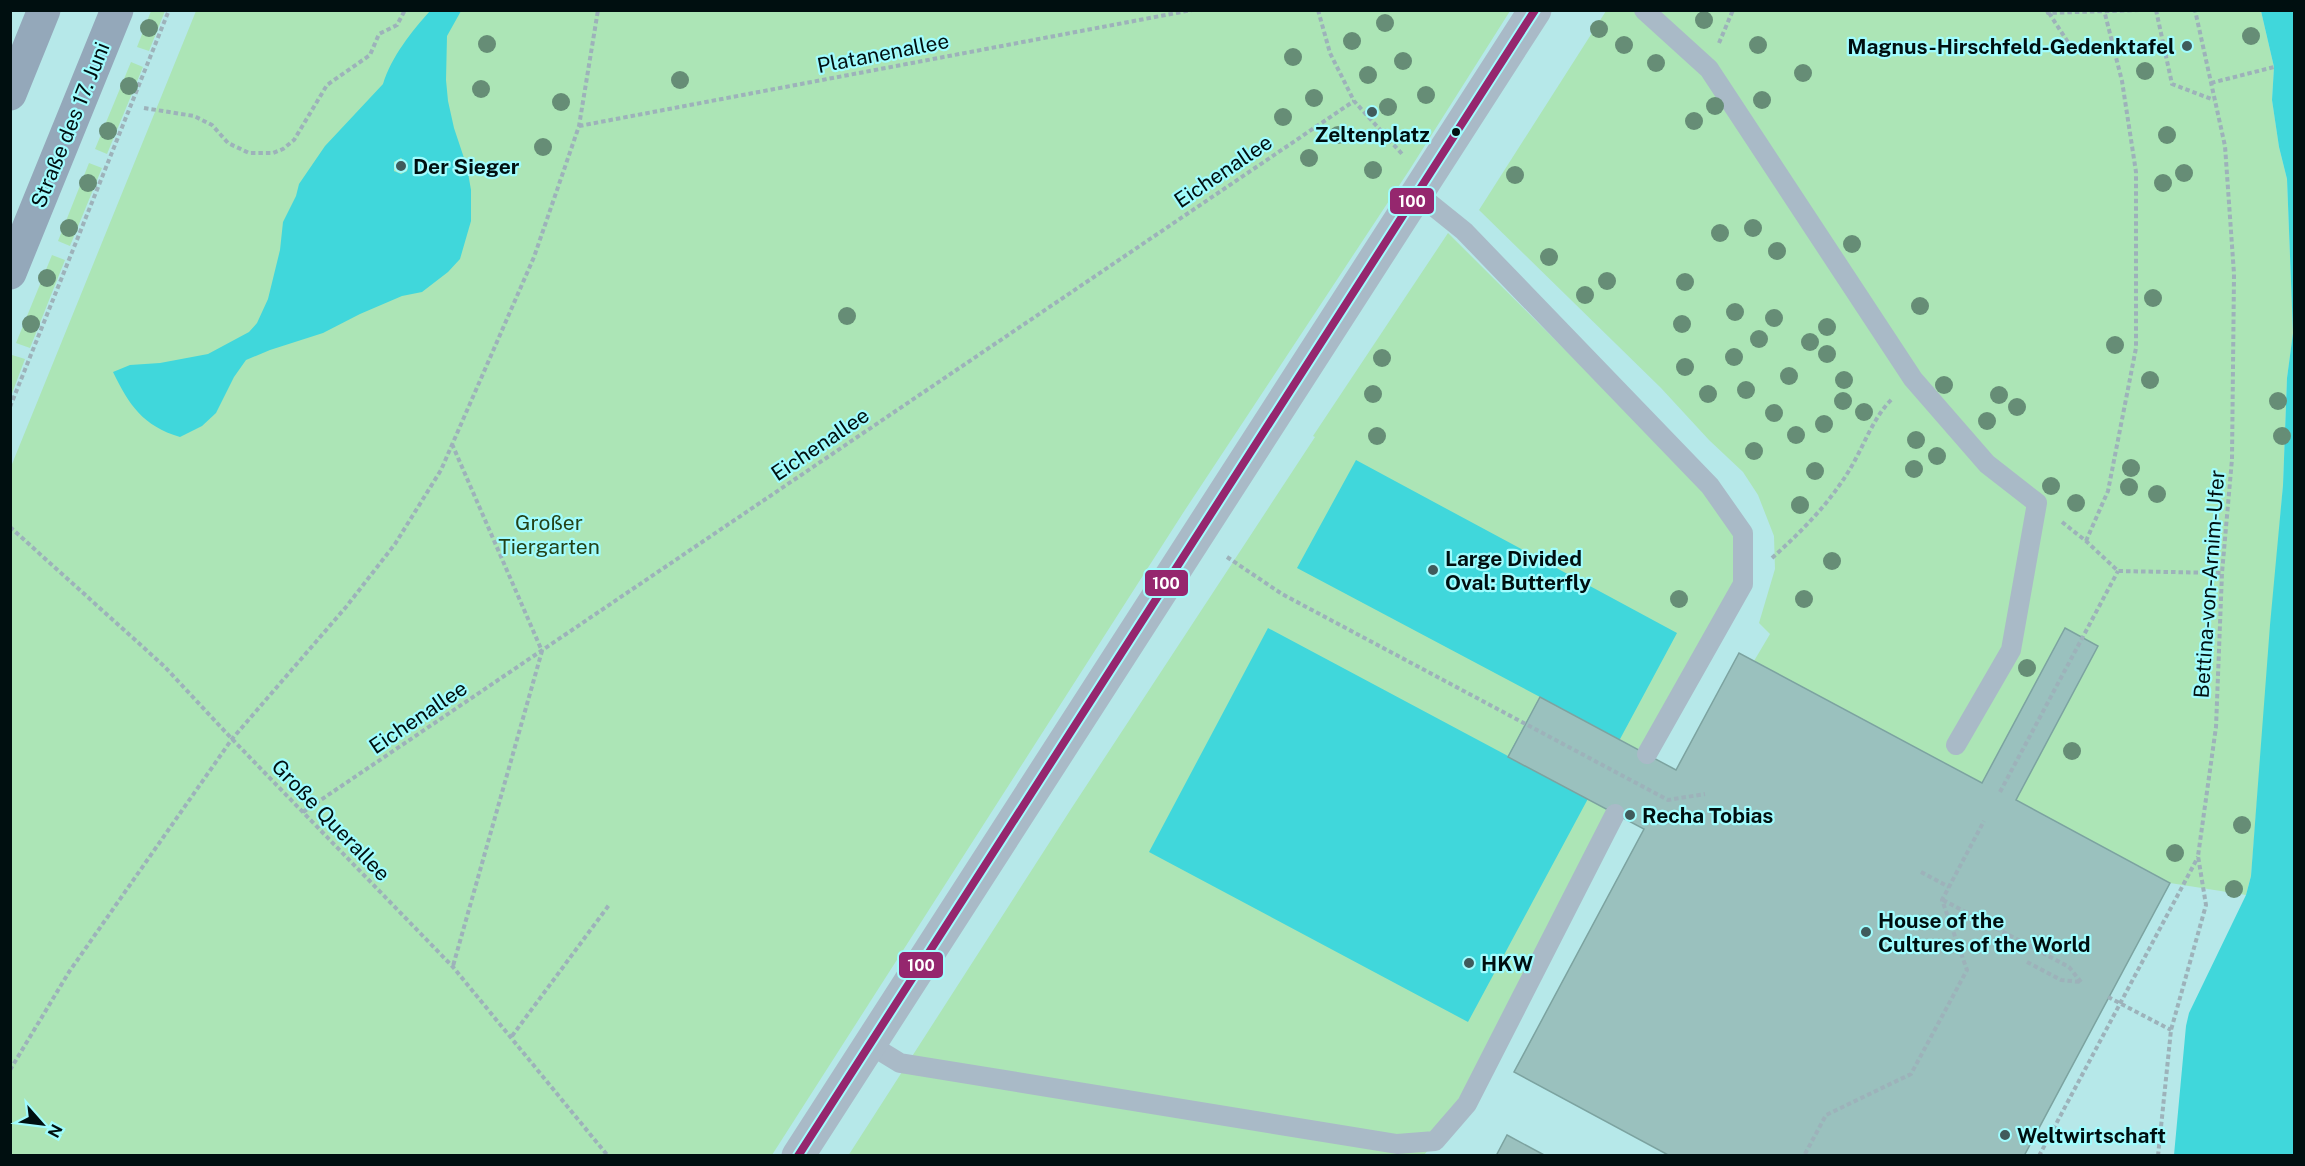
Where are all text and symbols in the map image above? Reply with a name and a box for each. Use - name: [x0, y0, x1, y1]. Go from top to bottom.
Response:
- street label: Platanenallee: [815, 28, 951, 78]
- place label: Magnus-Hirschfeld-Gedenktafel: [1847, 34, 2175, 59]
- street label: Straße des 17. Juni: [25, 39, 115, 211]
- marker: Magnus-Hirschfeld-Gedenktafel: [2180, 39, 2194, 53]
- marker: Zeltenplatz: [1365, 105, 1379, 119]
- place label: Zeltenplatz: [1314, 122, 1430, 147]
- unlabelled marker: [1450, 126, 1462, 138]
- street label: Eichenallee: [1169, 129, 1277, 213]
- place label: Der Sieger: [413, 154, 520, 179]
- marker: Der Sieger: [394, 159, 408, 173]
- line badge: 100: [1389, 187, 1435, 215]
- text: 100: [1398, 192, 1426, 211]
- street label: Eichenallee: [766, 402, 874, 486]
- street label: Bettina-von-Arnim-Ufer: [2189, 469, 2229, 699]
- park label: Großer Tiergarten: [498, 510, 600, 559]
- place label: Large Divided Oval: Butterfly: [1445, 546, 1591, 595]
- marker: Large Divided Oval: Butterfly: [1426, 563, 1440, 577]
- line badge: 100: [1144, 569, 1189, 597]
- text: 100: [1152, 574, 1180, 593]
- street label: Eichenallee: [364, 675, 472, 759]
- street label: Große Querallee: [267, 754, 395, 886]
- place label: Recha Tobias: [1642, 803, 1773, 828]
- marker: Recha Tobias: [1623, 808, 1637, 822]
- place label: House of the Cultures of the World: [1878, 908, 2091, 957]
- marker: House of the Cultures of the World: [1859, 925, 1873, 939]
- line badge: 100: [898, 951, 944, 979]
- place label: HKW: [1481, 951, 1533, 976]
- text: 100: [907, 956, 935, 975]
- marker: HKW: [1462, 956, 1476, 970]
- north arrow: [12, 1094, 72, 1154]
- text: N: [43, 1121, 66, 1141]
- place label: Weltwirtschaft: [2017, 1123, 2166, 1148]
- marker: Weltwirtschaft: [1998, 1128, 2012, 1142]

